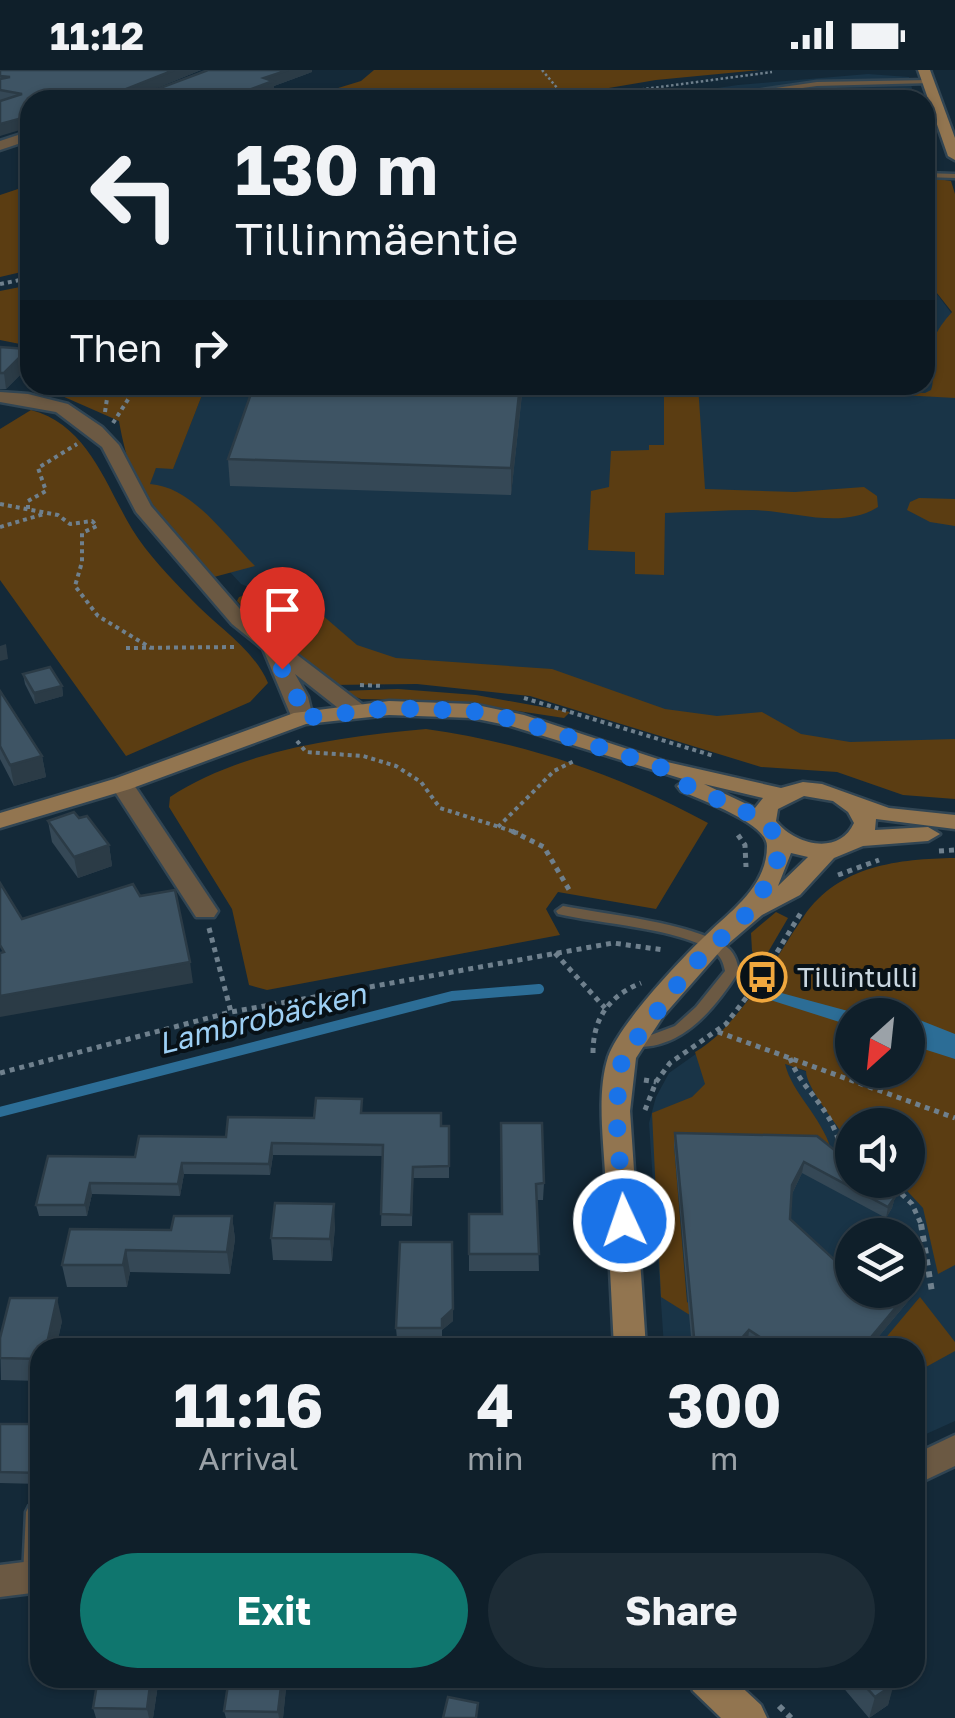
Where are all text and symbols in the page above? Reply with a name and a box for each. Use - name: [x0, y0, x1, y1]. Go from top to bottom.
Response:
- text: 11:12: [50, 13, 144, 58]
- text: 130 m: [235, 126, 438, 210]
- icon: left: [70, 130, 200, 260]
- text: Tillinmäentie: [235, 211, 518, 265]
- icon: right: [182, 320, 237, 375]
- text: Then: [70, 325, 162, 370]
- pin: [240, 567, 325, 670]
- icon: arrive: [255, 582, 310, 637]
- bus stop icon: Tillintulli: [736, 951, 788, 1003]
- place label: Tillintulli: [797, 960, 918, 993]
- water label: Lambrobäcken: [154, 974, 371, 1061]
- north arrow: [835, 998, 925, 1088]
- map controls: [835, 998, 925, 1308]
- button: sound: [835, 1108, 925, 1198]
- position arrow: [572, 1169, 676, 1273]
- button: layers: [835, 1218, 925, 1308]
- text: 11:16: [173, 1368, 323, 1440]
- text: 4: [476, 1368, 514, 1440]
- text: 300: [667, 1368, 782, 1440]
- text: Arrival: [198, 1439, 299, 1477]
- text: min: [467, 1439, 523, 1477]
- text: m: [710, 1439, 738, 1477]
- button: Exit: [80, 1553, 468, 1668]
- button: Share: [488, 1553, 875, 1668]

